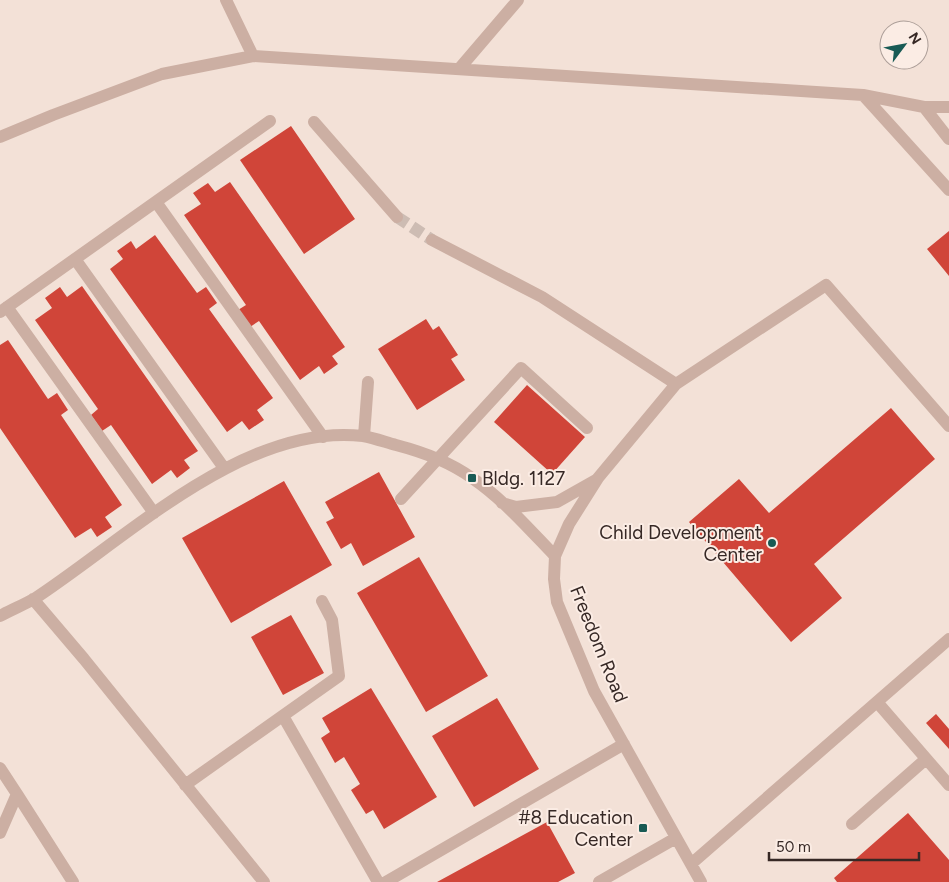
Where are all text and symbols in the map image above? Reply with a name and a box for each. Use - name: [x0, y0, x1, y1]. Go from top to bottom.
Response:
- north arrow: [879, 20, 929, 70]
- text: N: [905, 29, 925, 47]
- place label: Bldg. 1127: [482, 467, 565, 490]
- marker: Bldg. 1127: [466, 472, 478, 484]
- place label: Child Development Center: [599, 521, 763, 566]
- marker: Child Development Center: [766, 537, 778, 549]
- street label: Freedom Road: [565, 582, 633, 706]
- place label: #8 Education Center: [519, 806, 634, 851]
- marker: #8 Education Center: [637, 822, 649, 834]
- scale bar: [769, 830, 919, 862]
- text: 50 m: [776, 838, 811, 856]

